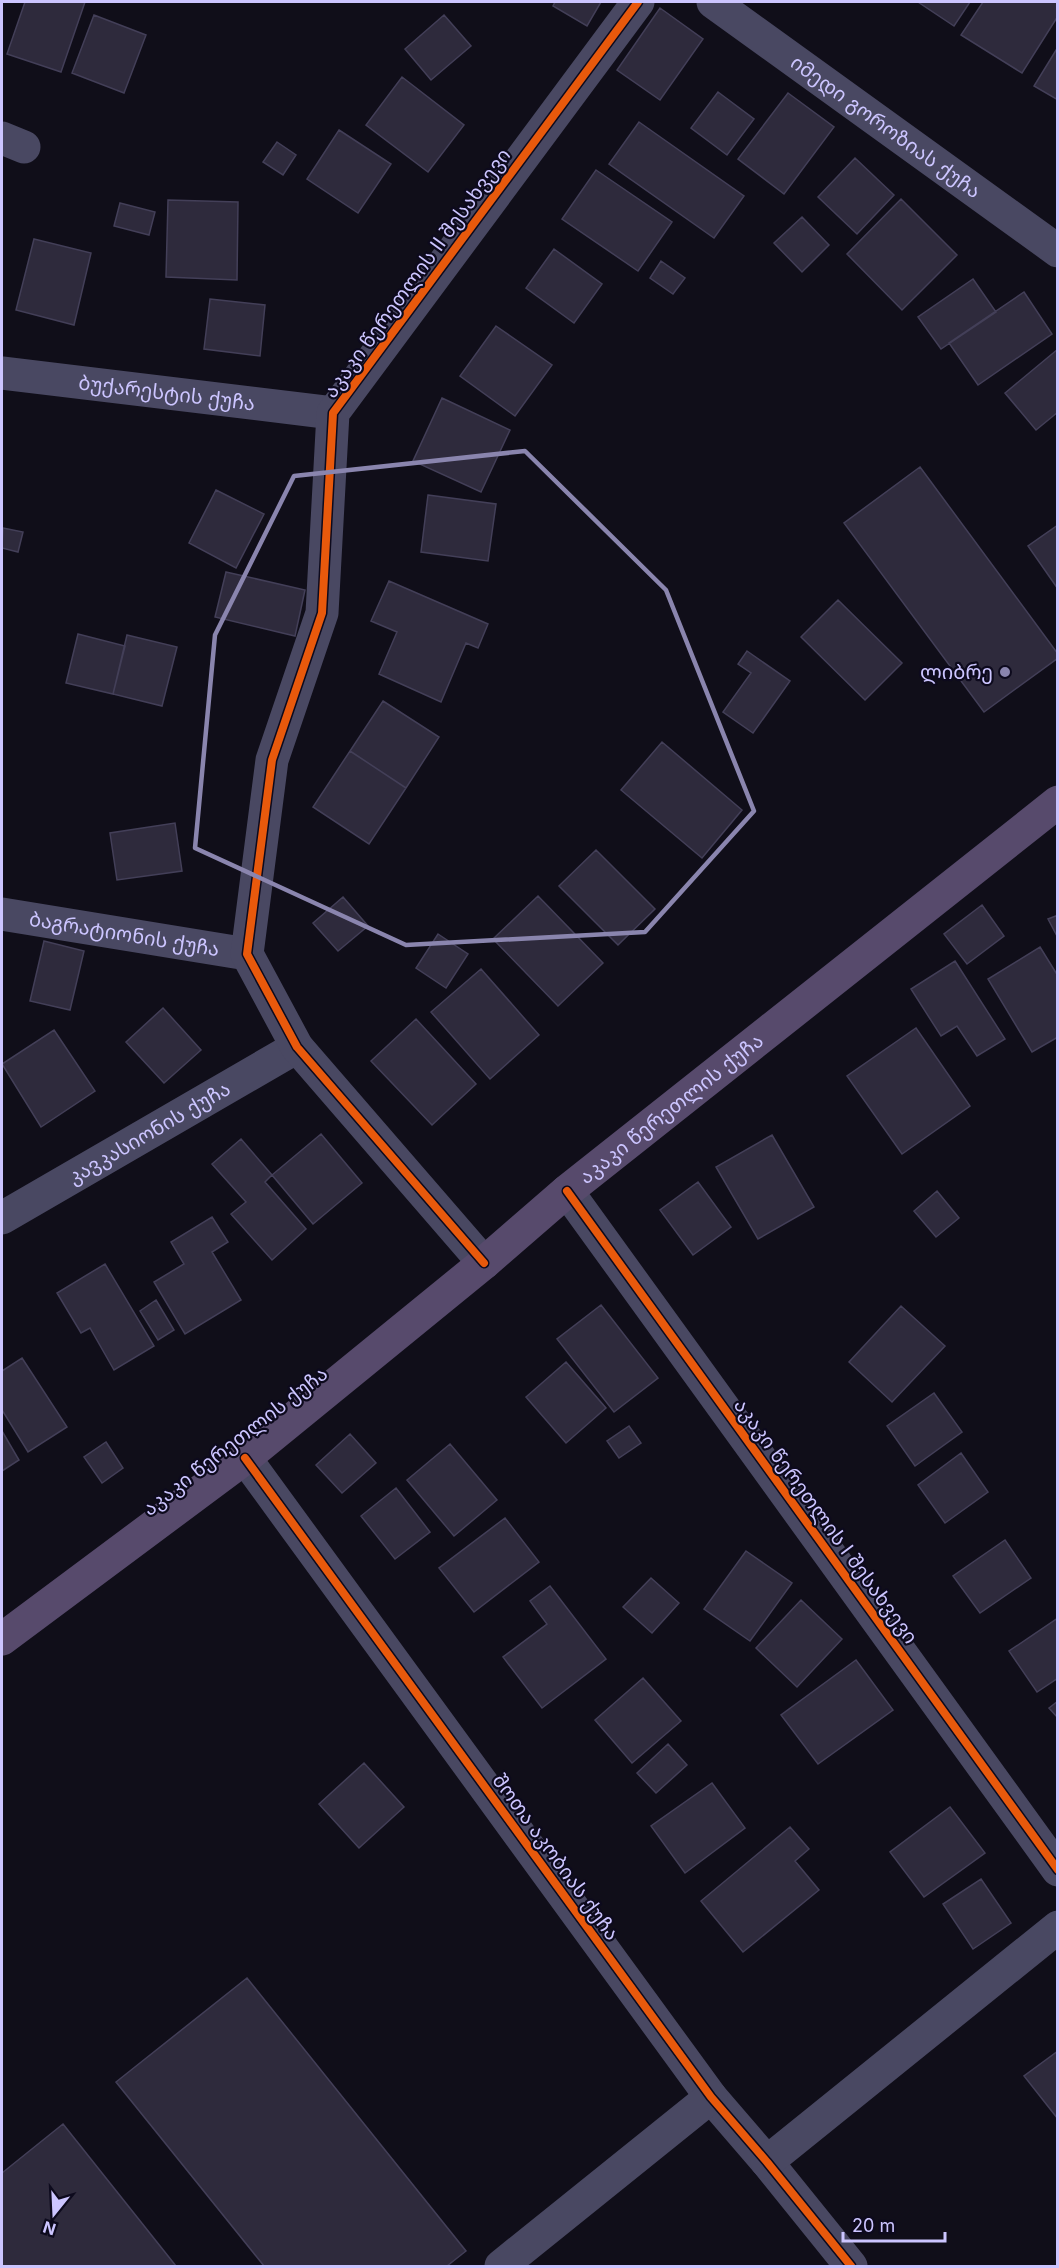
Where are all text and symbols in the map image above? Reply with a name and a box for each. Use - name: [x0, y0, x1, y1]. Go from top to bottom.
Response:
- street label: იმედი გოროზიას ქუჩა: [786, 50, 985, 203]
- street label: აკაკი წერეთლის II შესახვევი: [318, 144, 516, 403]
- street label: ბუქარესტის ქუჩა: [77, 370, 256, 415]
- place label: ლიბრე: [920, 660, 993, 685]
- marker: ლიბრე: [998, 665, 1012, 679]
- street label: ბაგრატიონის ქუჩა: [28, 907, 221, 961]
- street label: აკაკი წერეთლის ქუჩა: [574, 1028, 768, 1189]
- street label: კავკასიონის ქუჩა: [64, 1076, 235, 1189]
- street label: აკაკი წერეთლის ქუჩა: [138, 1361, 333, 1521]
- street label: აკაკი წერეთლის I შესახვევი: [728, 1394, 923, 1649]
- street label: შოთა აკობიას ქუჩა: [488, 1769, 624, 1945]
- north arrow: [24, 2184, 84, 2244]
- scale bar: [843, 2205, 945, 2243]
- text: 20 m: [852, 2215, 895, 2236]
- text: N: [40, 2217, 58, 2240]

